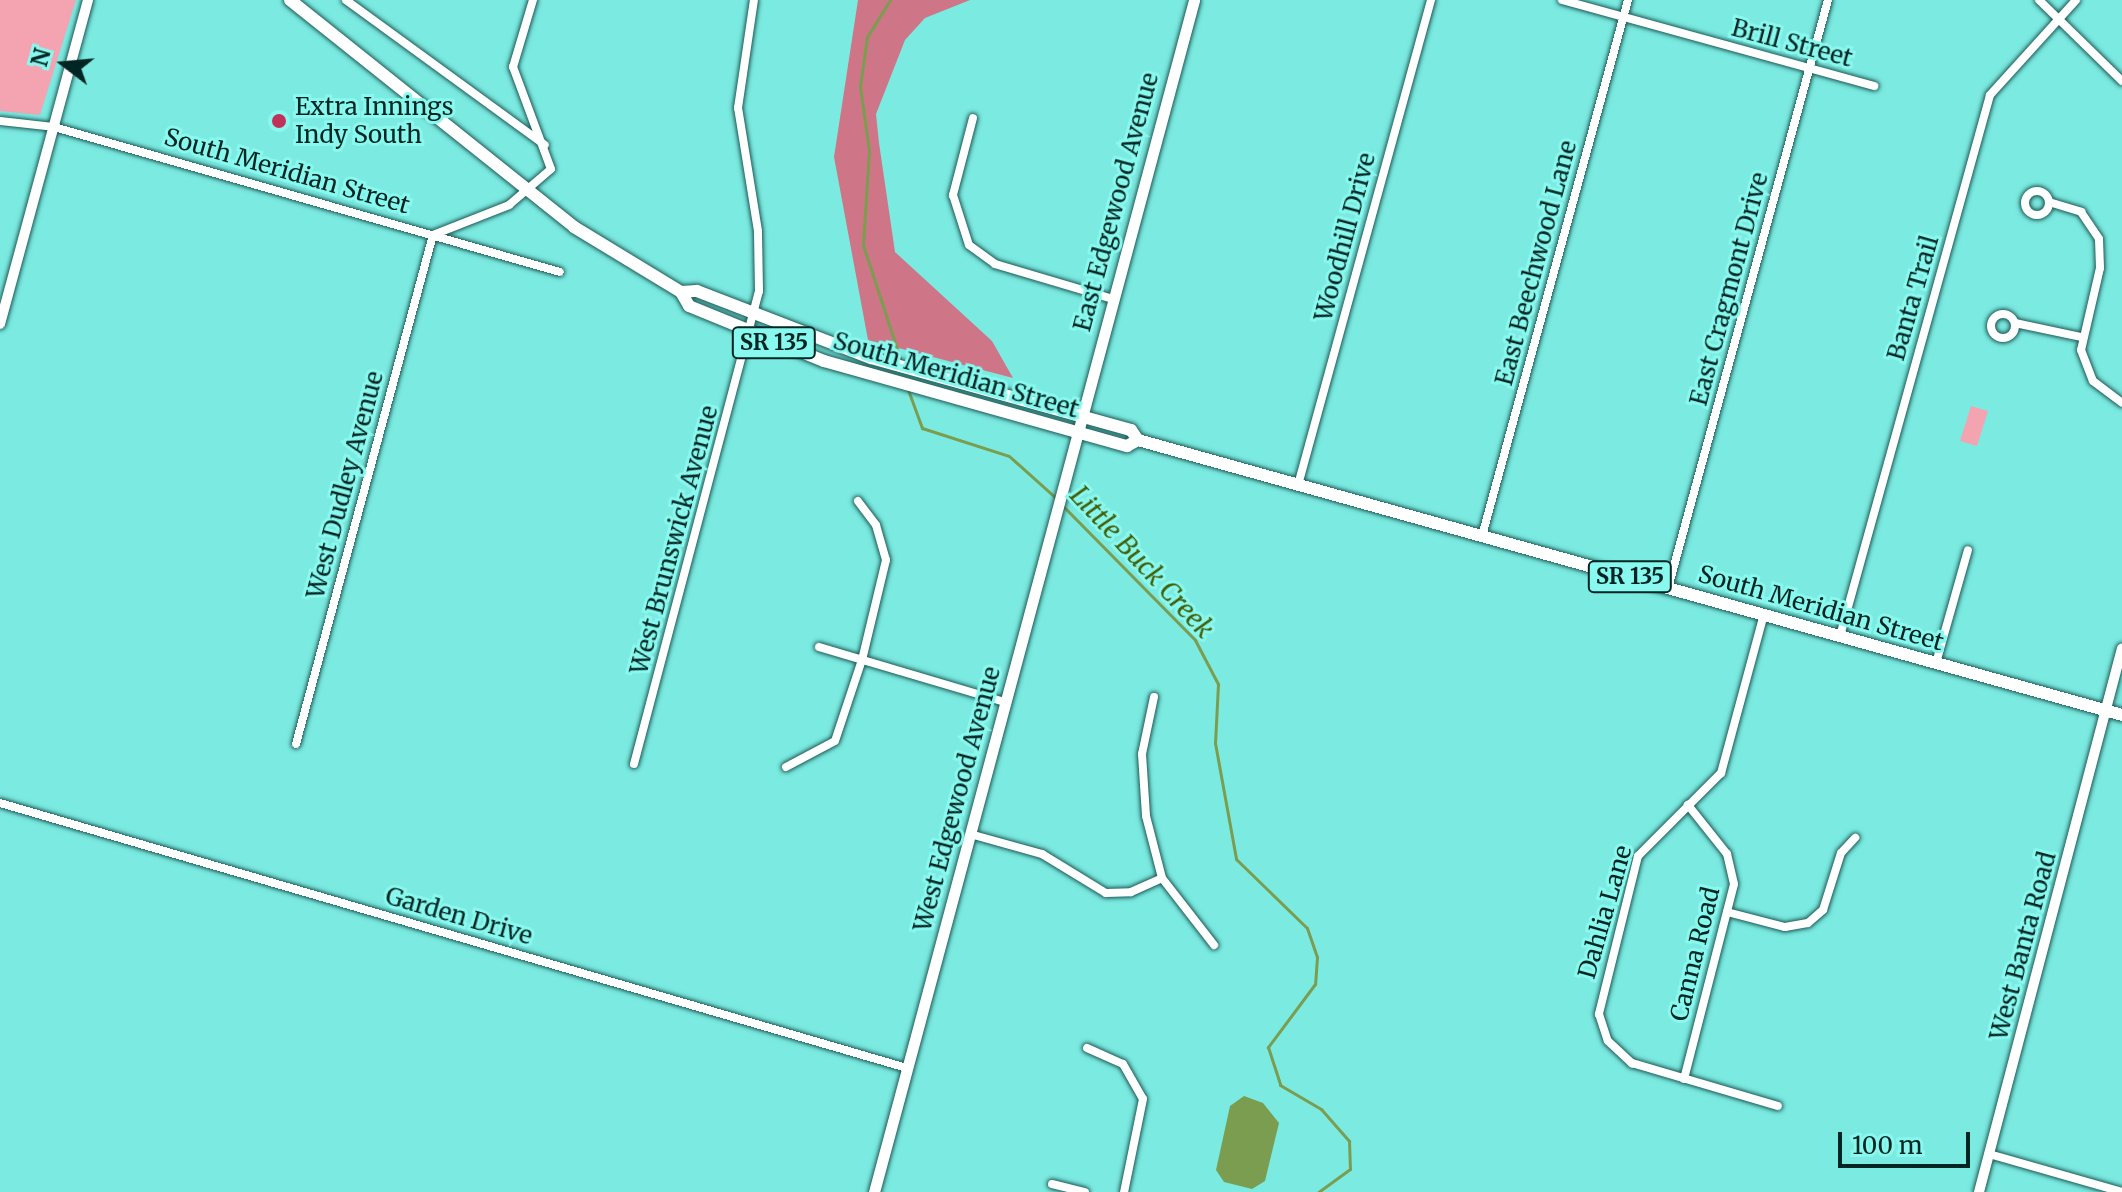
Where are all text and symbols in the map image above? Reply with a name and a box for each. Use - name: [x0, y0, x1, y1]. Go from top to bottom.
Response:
- street label: Brill Street: [1728, 13, 1856, 73]
- north arrow: [24, 24, 104, 104]
- text: N: [25, 45, 57, 70]
- street label: East Edgewood Avenue: [1068, 70, 1164, 334]
- place label: Extra Innings Indy South: [295, 93, 453, 149]
- marker: Extra Innings Indy South: [270, 112, 288, 130]
- street label: South Meridian Street: [161, 122, 413, 220]
- street label: East Beechwood Lane: [1489, 137, 1583, 389]
- street label: Woodhill Drive: [1309, 150, 1381, 324]
- street label: East Cragmont Drive: [1684, 169, 1774, 409]
- street label: Banta Trail: [1881, 232, 1945, 364]
- road number: SR 135: [730, 325, 818, 361]
- street label: South Meridian Street: [830, 326, 1082, 424]
- street label: West Dudley Avenue: [301, 368, 389, 602]
- street label: West Brunswick Avenue: [624, 403, 724, 677]
- water label: Little Buck Creek: [1064, 480, 1220, 644]
- road number: SR 135: [1586, 559, 1674, 595]
- street label: South Meridian Street: [1695, 559, 1947, 657]
- street label: West Edgewood Avenue: [908, 663, 1006, 935]
- street label: Dahlia Lane: [1572, 842, 1638, 982]
- street label: West Banta Road: [1984, 849, 2062, 1043]
- street label: Garden Drive: [382, 881, 536, 951]
- street label: Canna Road: [1664, 884, 1726, 1024]
- scale bar: [1842, 1116, 1974, 1166]
- text: 100 m: [1852, 1130, 1922, 1161]

